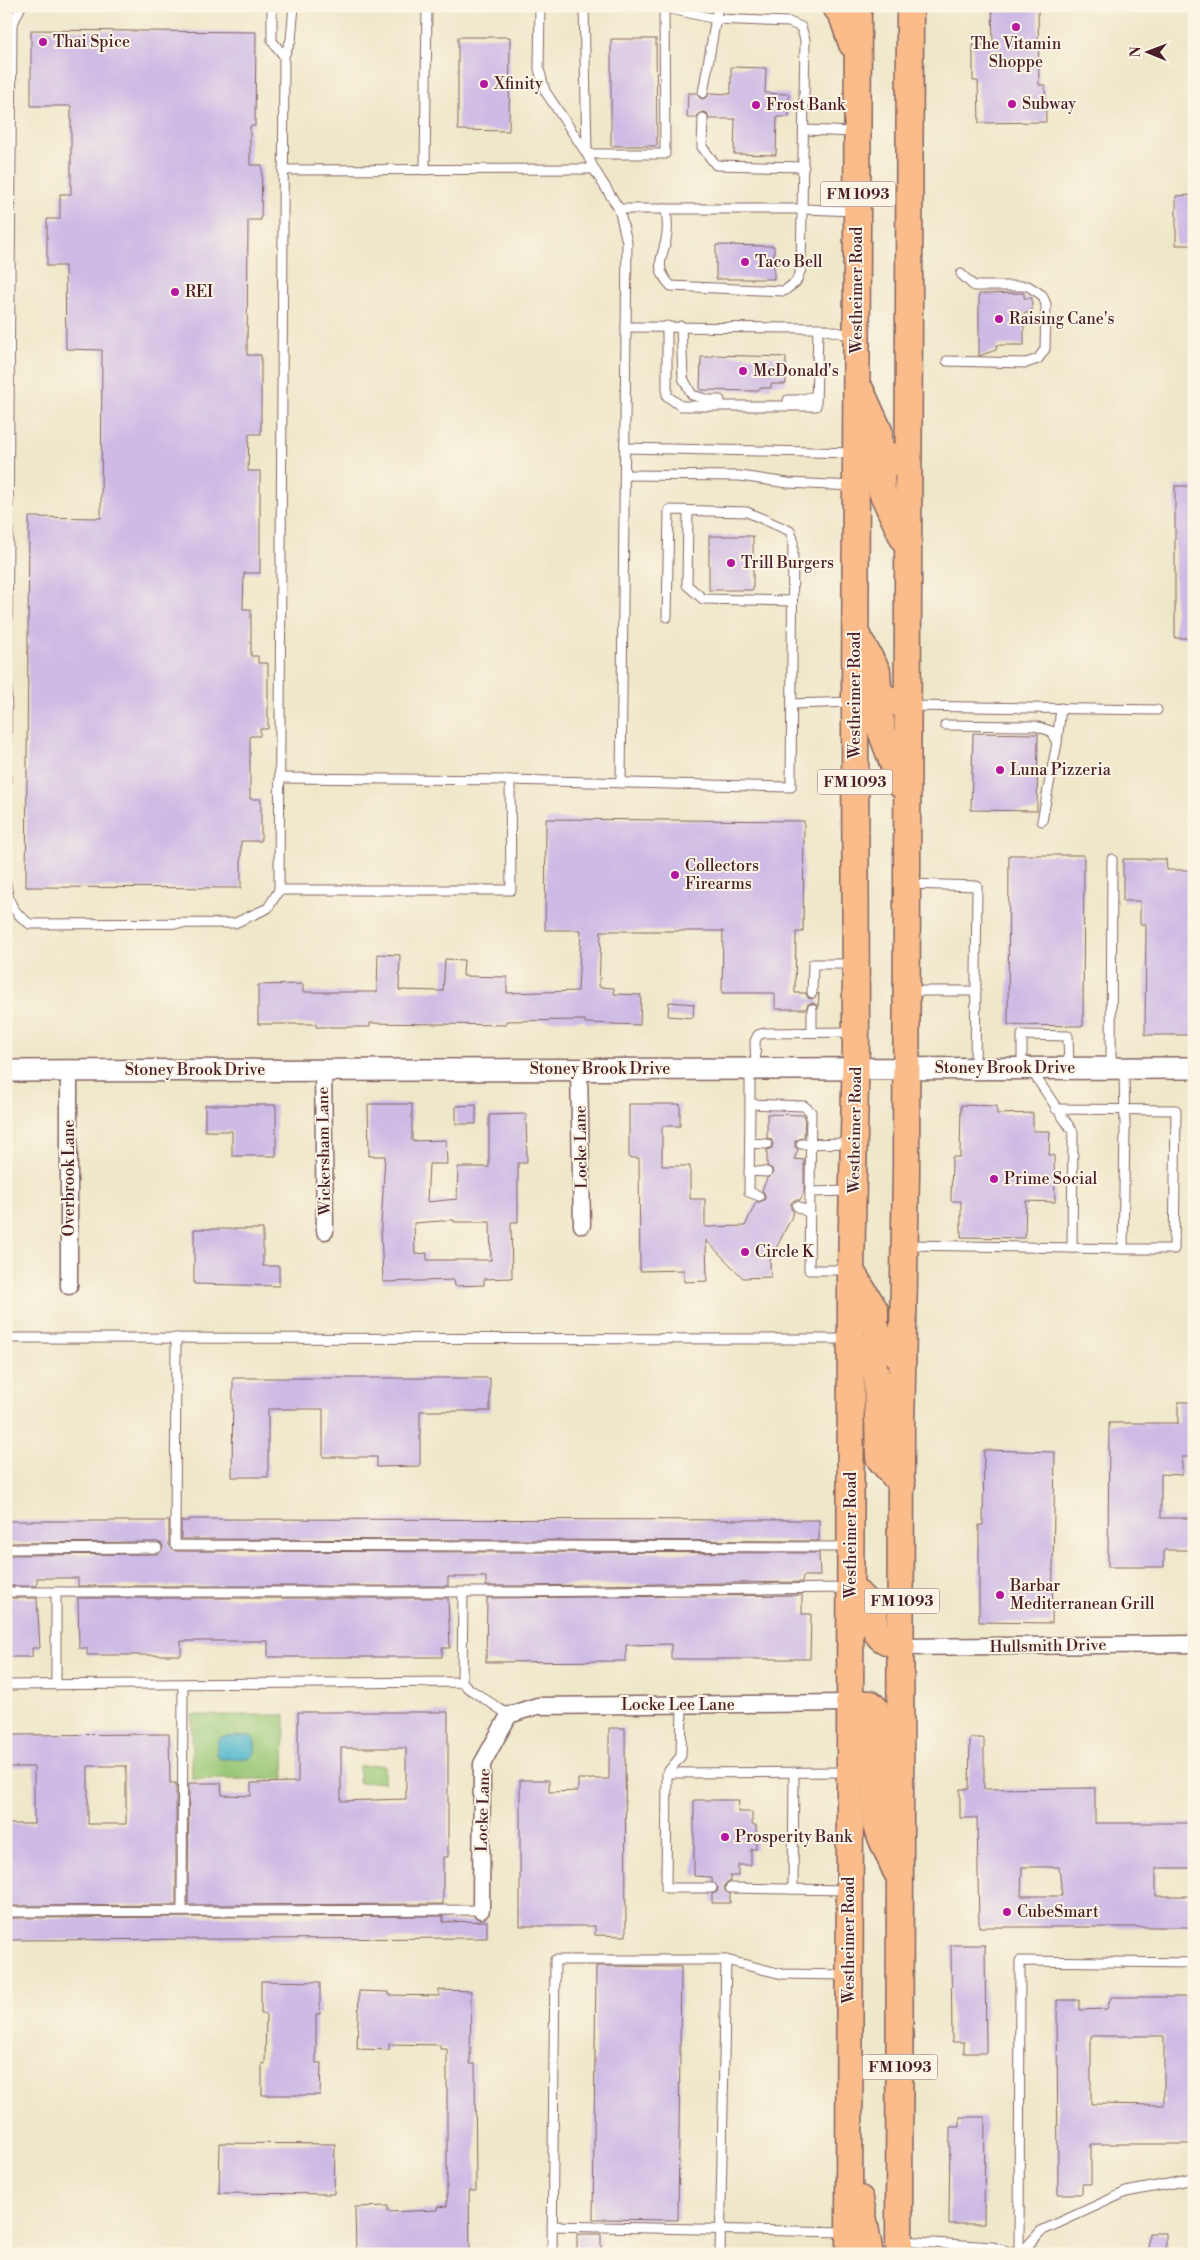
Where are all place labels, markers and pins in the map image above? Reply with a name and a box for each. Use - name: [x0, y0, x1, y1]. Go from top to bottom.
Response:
- marker: The Vitamin Shoppe: [1010, 21, 1022, 33]
- place label: Thai Spice: [53, 32, 130, 52]
- place label: The Vitamin Shoppe: [971, 34, 1062, 72]
- marker: Thai Spice: [37, 36, 49, 48]
- place label: Xfinity: [493, 74, 543, 94]
- marker: Xfinity: [478, 78, 490, 90]
- place label: Subway: [1022, 94, 1076, 114]
- place label: Frost Bank: [766, 95, 847, 115]
- marker: Subway: [1006, 98, 1018, 110]
- marker: Frost Bank: [750, 99, 762, 111]
- place label: Taco Bell: [755, 252, 823, 272]
- marker: Taco Bell: [739, 256, 751, 268]
- place label: REI: [185, 282, 213, 302]
- marker: REI: [169, 286, 181, 298]
- place label: Raising Cane's: [1009, 309, 1115, 329]
- marker: Raising Cane's: [993, 313, 1005, 325]
- place label: McDonald's: [753, 361, 839, 381]
- marker: McDonald's: [737, 365, 749, 377]
- place label: Trill Burgers: [741, 553, 834, 573]
- marker: Trill Burgers: [725, 557, 737, 569]
- place label: Luna Pizzeria: [1010, 760, 1112, 780]
- marker: Luna Pizzeria: [994, 764, 1006, 776]
- place label: Collectors Firearms: [685, 856, 759, 894]
- marker: Collectors Firearms: [669, 869, 681, 881]
- place label: Prime Social: [1004, 1169, 1097, 1189]
- marker: Prime Social: [988, 1173, 1000, 1185]
- place label: Circle K: [755, 1242, 815, 1262]
- marker: Circle K: [739, 1246, 751, 1258]
- place label: Barbar Mediterranean Grill: [1009, 1576, 1155, 1614]
- marker: Barbar Mediterranean Grill: [994, 1589, 1006, 1601]
- place label: Prosperity Bank: [735, 1827, 854, 1847]
- marker: Prosperity Bank: [719, 1831, 731, 1843]
- place label: CubeSmart: [1017, 1902, 1099, 1922]
- marker: CubeSmart: [1001, 1906, 1013, 1918]

